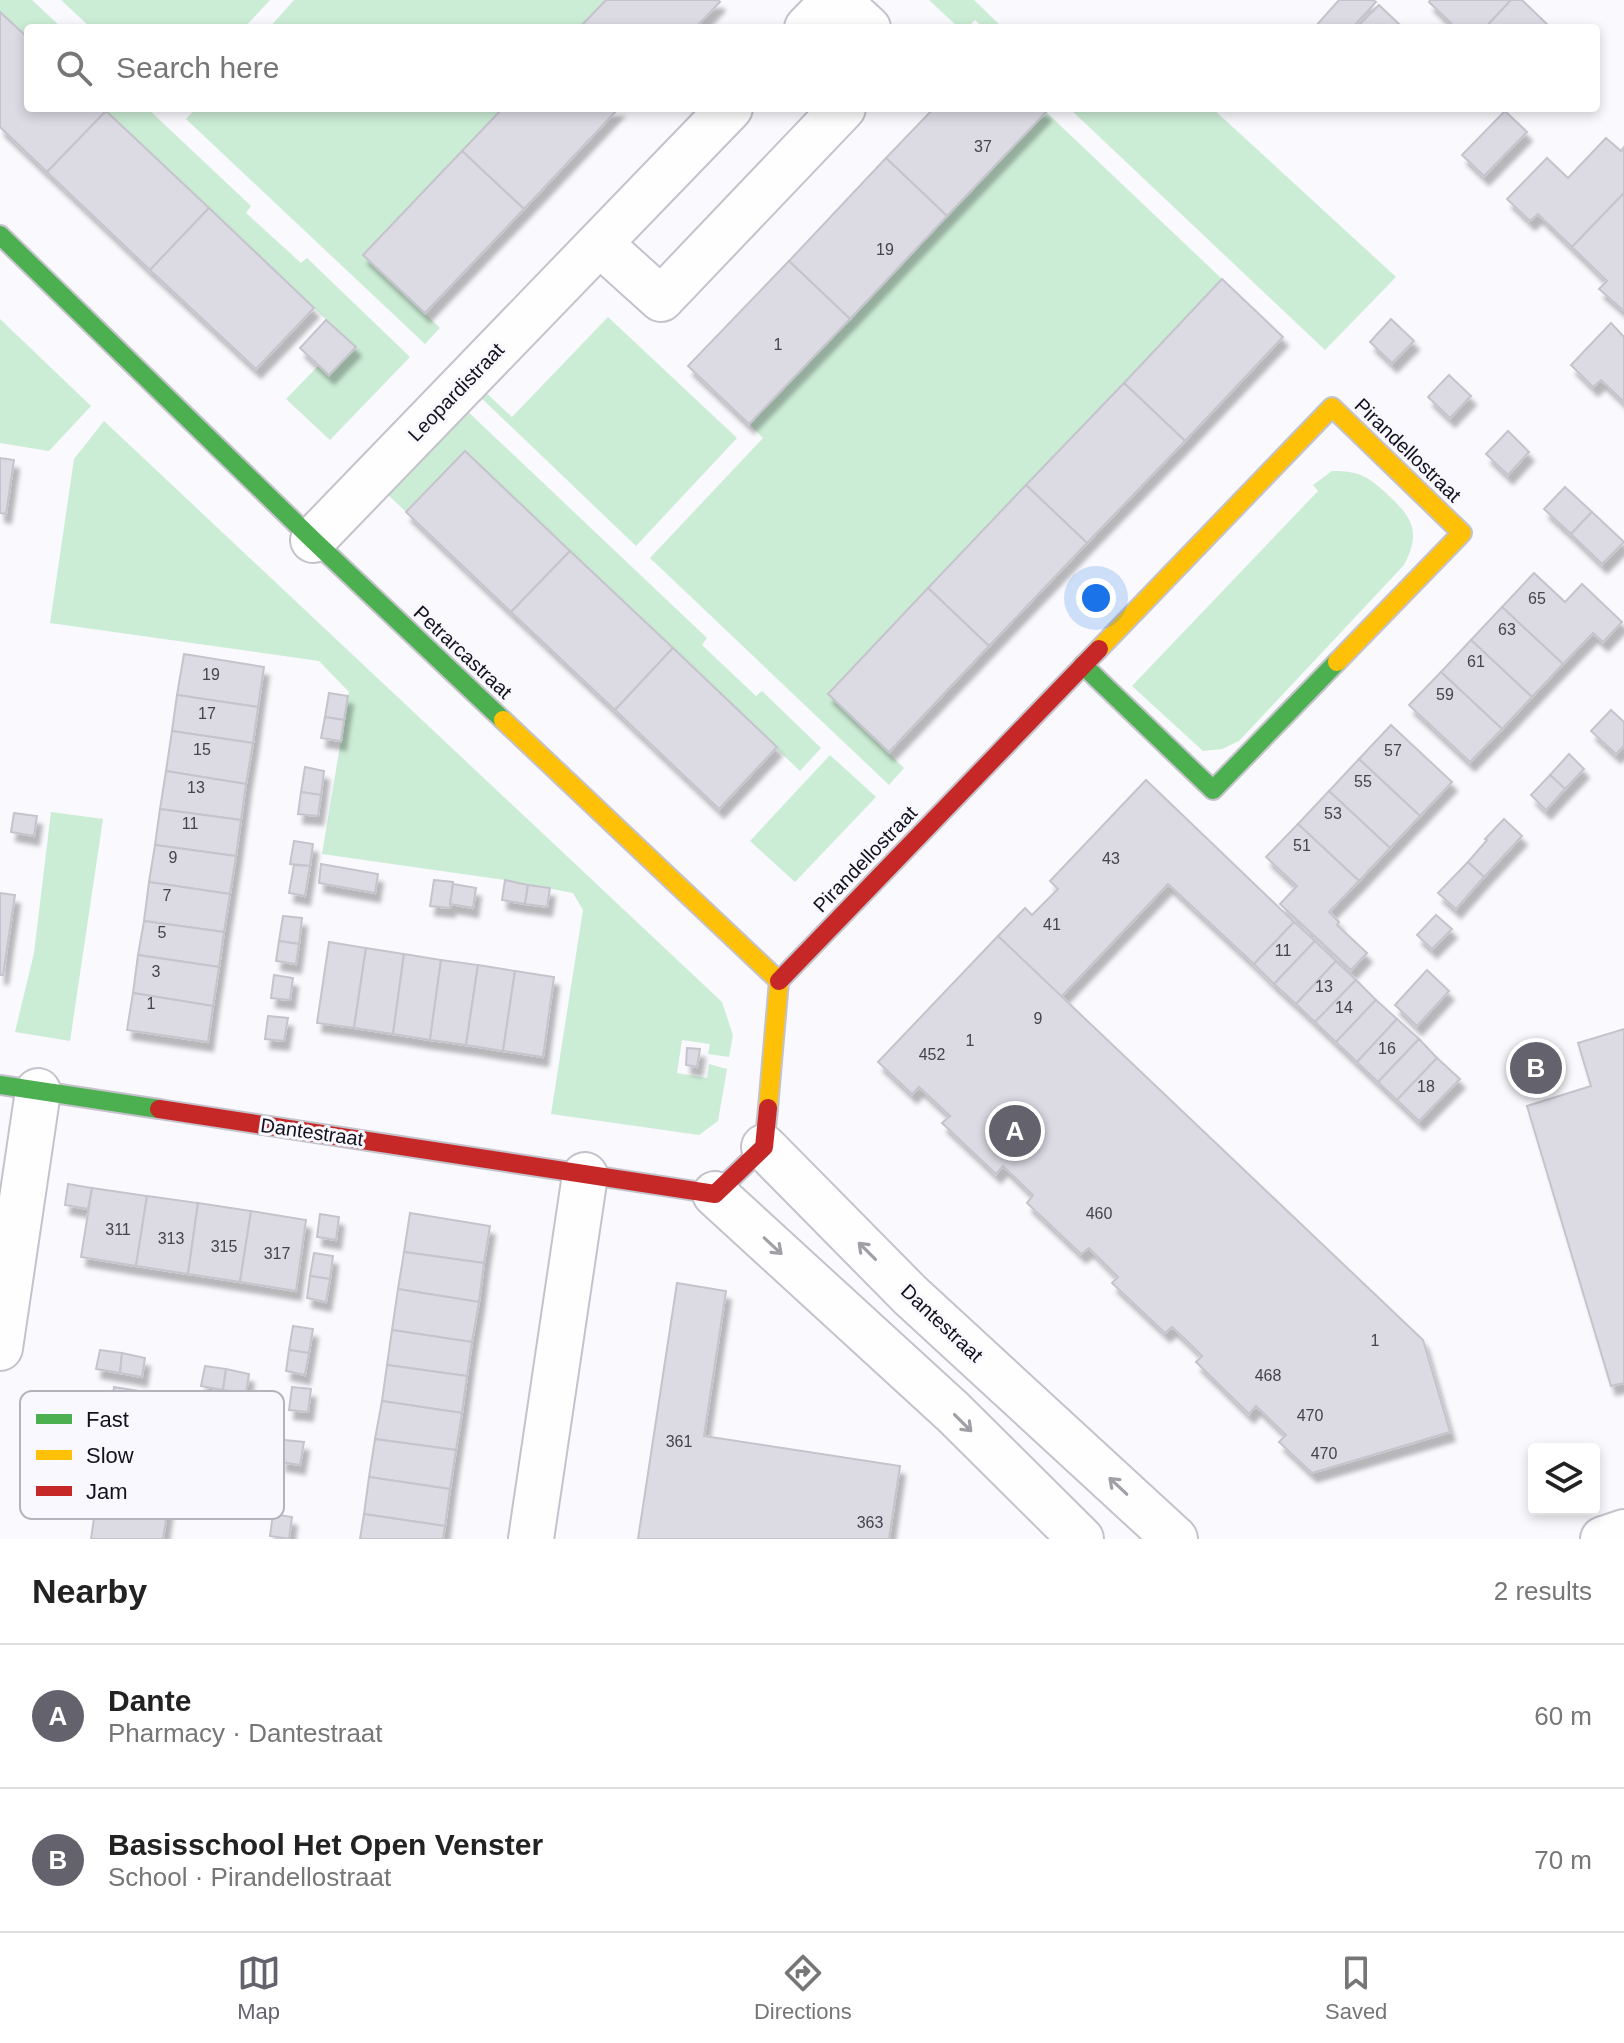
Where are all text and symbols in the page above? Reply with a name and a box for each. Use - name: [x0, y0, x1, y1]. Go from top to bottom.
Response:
- search box: [24, 24, 1600, 112]
- icon: search: [52, 46, 96, 90]
- text: Search here: [116, 51, 279, 84]
- house number: 37: [974, 138, 992, 155]
- house number: 19: [876, 241, 894, 258]
- house number: 1: [774, 336, 783, 353]
- street label: Leopardistraat: [404, 338, 509, 446]
- street label: Pirandellostraat: [1350, 394, 1466, 506]
- your location: [1076, 578, 1116, 618]
- house number: 65: [1528, 590, 1546, 607]
- street label: Petrarcastraat: [410, 601, 517, 703]
- house number: 63: [1498, 621, 1516, 638]
- house number: 61: [1467, 653, 1485, 670]
- house number: 19: [202, 666, 220, 683]
- house number: 59: [1436, 686, 1454, 703]
- house number: 17: [198, 705, 216, 722]
- house number: 15: [193, 741, 211, 758]
- house number: 57: [1384, 742, 1402, 759]
- house number: 55: [1354, 773, 1372, 790]
- house number: 13: [187, 779, 205, 796]
- street label: Pirandellostraat: [809, 801, 921, 917]
- house number: 53: [1324, 805, 1342, 822]
- house number: 11: [182, 815, 198, 832]
- house number: 51: [1293, 837, 1311, 854]
- house number: 9: [169, 849, 178, 866]
- house number: 43: [1102, 850, 1120, 867]
- house number: 7: [163, 887, 172, 904]
- house number: 41: [1043, 916, 1061, 933]
- house number: 5: [158, 924, 167, 941]
- house number: 11: [1275, 942, 1291, 959]
- house number: 3: [152, 963, 161, 980]
- house number: 13: [1315, 978, 1333, 995]
- house number: 1: [147, 995, 156, 1012]
- house number: 14: [1335, 999, 1353, 1016]
- house number: 9: [1034, 1010, 1043, 1027]
- house number: 1: [966, 1032, 975, 1049]
- pin: B: [1510, 1038, 1562, 1098]
- house number: 16: [1378, 1040, 1396, 1057]
- house number: 452: [919, 1046, 945, 1063]
- house number: 18: [1417, 1078, 1435, 1095]
- pin: A: [989, 1101, 1041, 1161]
- street label: Dantestraat: [259, 1114, 365, 1150]
- house number: 460: [1086, 1205, 1112, 1222]
- house number: 311: [105, 1221, 131, 1238]
- house number: 313: [158, 1230, 184, 1247]
- one-way arrow: [762, 1237, 782, 1255]
- house number: 315: [211, 1238, 237, 1255]
- one-way arrow: [858, 1242, 877, 1261]
- house number: 317: [264, 1245, 290, 1262]
- street label: Dantestraat: [897, 1280, 988, 1367]
- house number: 1: [1371, 1332, 1380, 1349]
- house number: 468: [1255, 1367, 1281, 1384]
- legend: [20, 1391, 284, 1519]
- text: Fast: [86, 1407, 129, 1432]
- house number: 470: [1297, 1407, 1323, 1424]
- one-way arrow: [954, 1413, 973, 1433]
- house number: 361: [666, 1433, 692, 1450]
- text: Slow: [86, 1443, 134, 1468]
- map controls: [1528, 1443, 1600, 1515]
- button: layers: [1528, 1443, 1600, 1515]
- house number: 470: [1311, 1445, 1337, 1462]
- one-way arrow: [1108, 1477, 1128, 1496]
- text: Jam: [86, 1479, 128, 1504]
- house number: 363: [857, 1514, 883, 1531]
- text: Nearby: [32, 1572, 147, 1610]
- text: 2 results: [1494, 1576, 1592, 1606]
- text: Dante: [108, 1684, 191, 1717]
- text: A: [49, 1701, 67, 1731]
- text: 60 m: [1534, 1701, 1592, 1731]
- text: Pharmacy · Dantestraat: [108, 1718, 383, 1748]
- text: Basisschool Het Open Venster: [108, 1828, 543, 1861]
- text: B: [49, 1845, 67, 1875]
- text: 70 m: [1534, 1845, 1592, 1875]
- text: School · Pirandellostraat: [108, 1862, 391, 1892]
- tab: Map: [237, 1951, 281, 2025]
- tab: Directions: [754, 1951, 852, 2025]
- tab: Saved: [1325, 1951, 1387, 2025]

